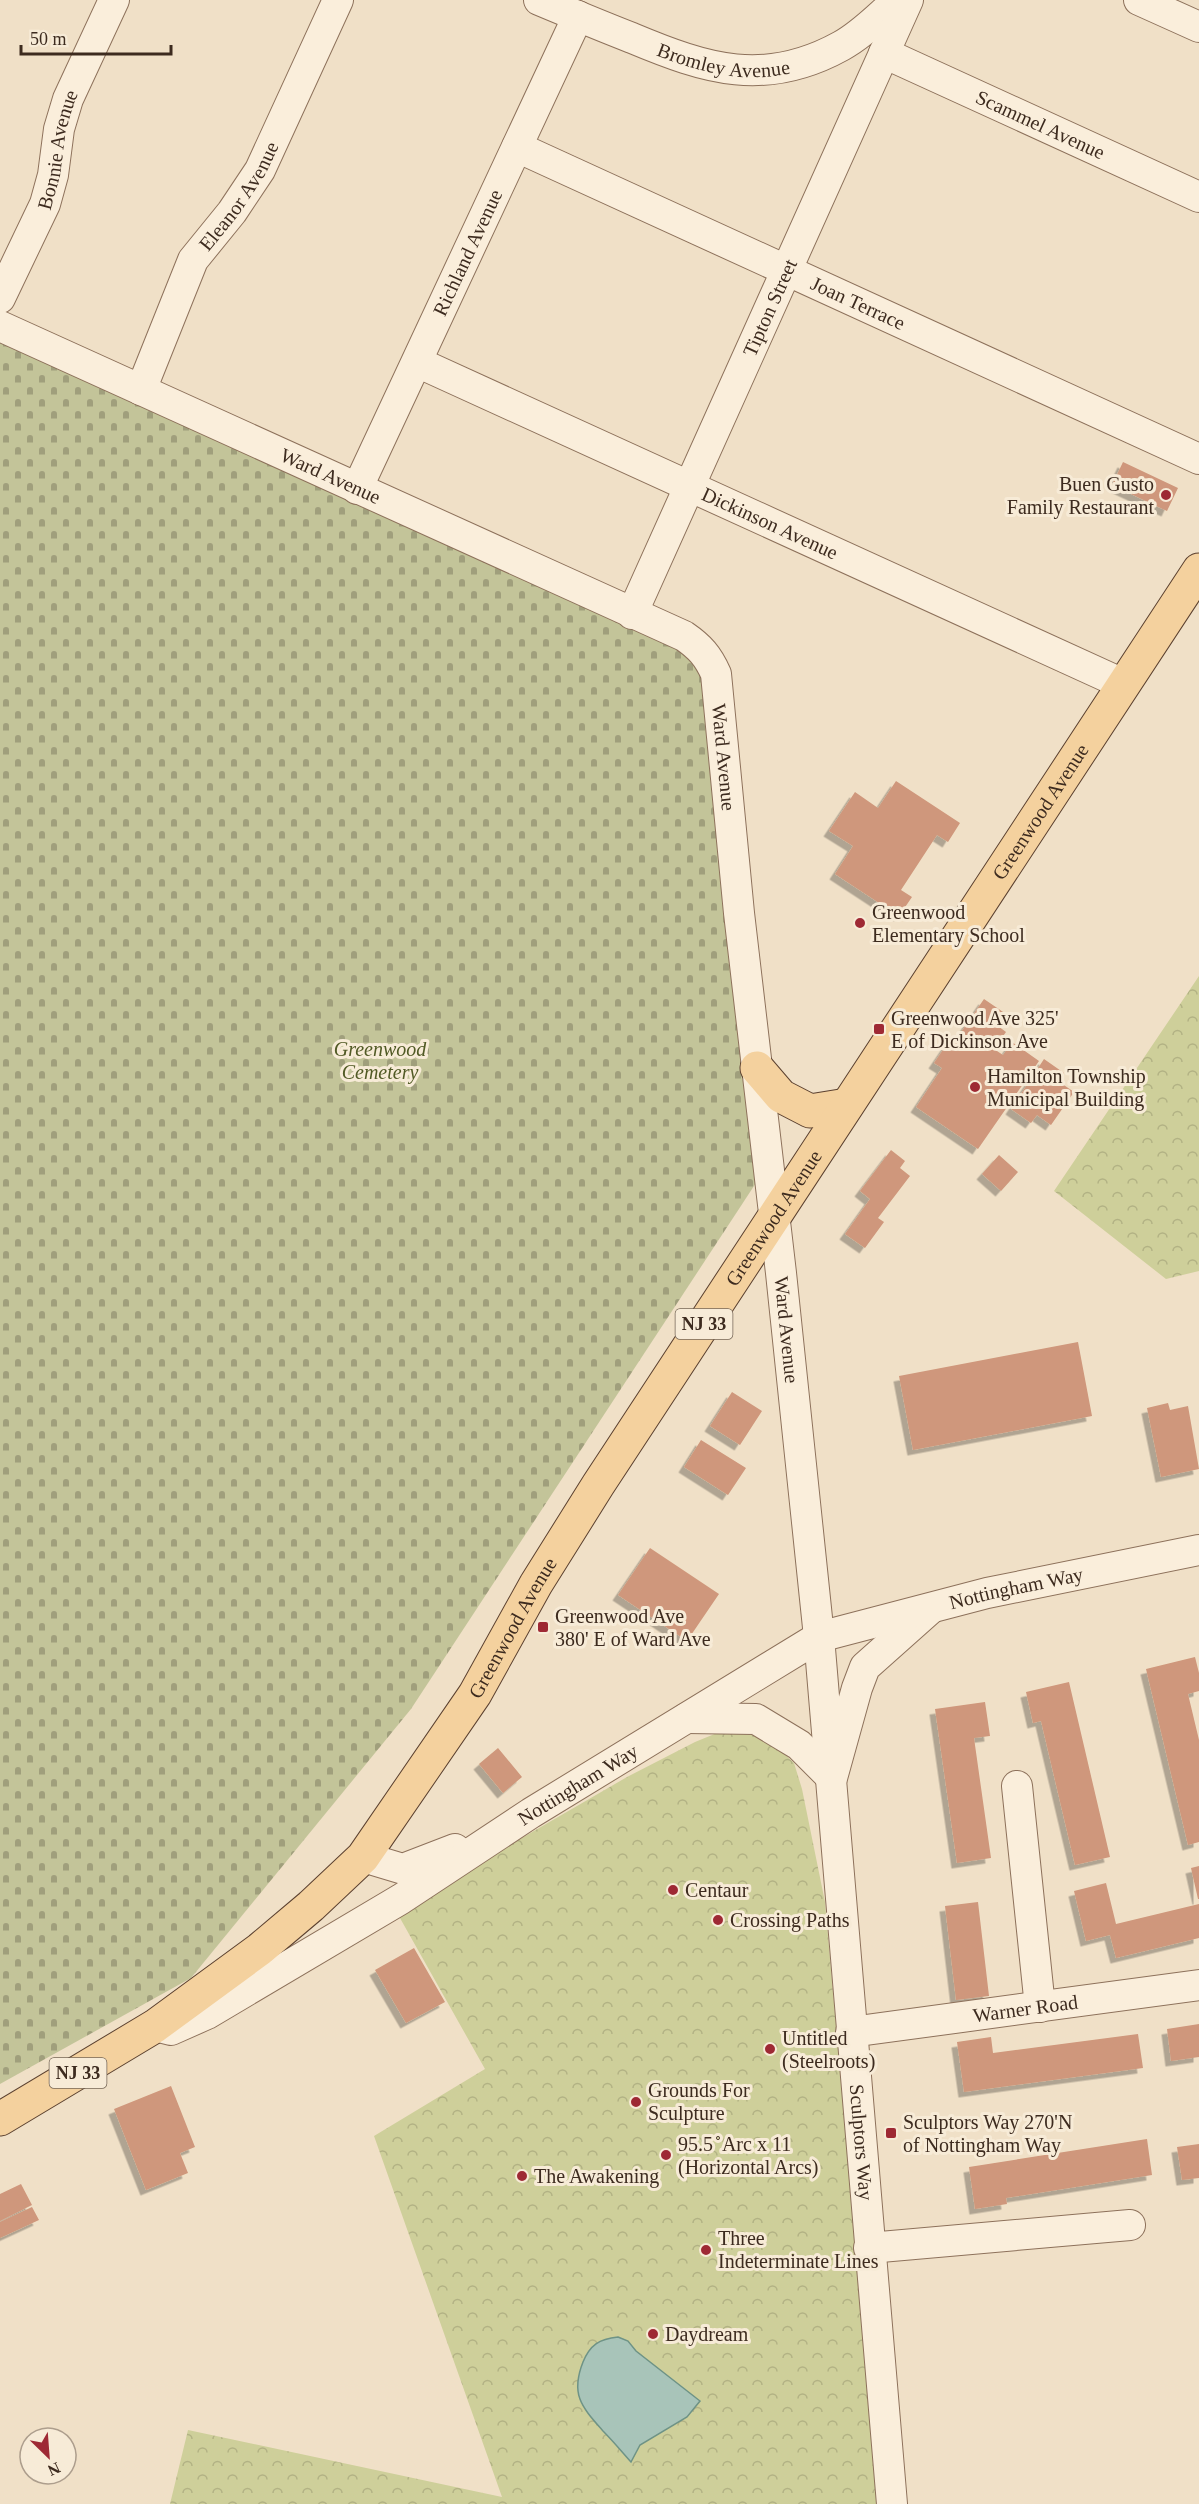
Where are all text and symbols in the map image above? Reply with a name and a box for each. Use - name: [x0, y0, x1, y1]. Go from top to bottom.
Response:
- scale bar: [21, 18, 171, 56]
- text: 50 m: [30, 29, 67, 49]
- street label: Bromley Avenue: [654, 38, 792, 81]
- street label: Bonnie Avenue: [33, 86, 82, 212]
- street label: Scammel Avenue: [973, 86, 1108, 163]
- street label: Eleanor Avenue: [194, 138, 283, 255]
- street label: Richland Avenue: [429, 186, 506, 319]
- street label: Tipton Street: [738, 255, 801, 360]
- street label: Joan Terrace: [807, 272, 909, 334]
- street label: Ward Avenue: [277, 444, 384, 508]
- place label: Buen Gusto Family Restaurant: [1007, 473, 1154, 519]
- street label: Dickinson Avenue: [699, 483, 842, 564]
- marker: Buen Gusto Family Restaurant: [1159, 488, 1173, 502]
- street label: Ward Avenue: [708, 703, 740, 812]
- street label: Greenwood Avenue: [988, 740, 1093, 884]
- place label: Greenwood Elementary School: [872, 901, 1025, 947]
- marker: Greenwood Elementary School: [853, 916, 867, 930]
- place label: Greenwood Ave 325' E of Dickinson Ave: [891, 1007, 1059, 1052]
- marker: Greenwood Ave 325' E of Dickinson Ave: [872, 1022, 886, 1036]
- park label: Greenwood Cemetery: [334, 1038, 427, 1084]
- place label: Hamilton Township Municipal Building: [987, 1065, 1146, 1111]
- marker: Hamilton Township Municipal Building: [968, 1080, 982, 1094]
- street label: Greenwood Avenue: [721, 1146, 826, 1290]
- street label: Ward Avenue: [770, 1275, 803, 1384]
- road number: NJ 33: [676, 1309, 732, 1339]
- street label: Greenwood Avenue: [464, 1553, 561, 1702]
- street label: Nottingham Way: [947, 1563, 1085, 1613]
- place label: Greenwood Ave 380' E of Ward Ave: [555, 1605, 711, 1650]
- marker: Greenwood Ave 380' E of Ward Ave: [536, 1620, 550, 1634]
- street label: Nottingham Way: [514, 1740, 642, 1830]
- place label: Centaur: [685, 1879, 749, 1901]
- marker: Centaur: [666, 1883, 680, 1897]
- place label: Crossing Paths: [730, 1909, 850, 1932]
- marker: Crossing Paths: [711, 1913, 725, 1927]
- street label: Warner Road: [972, 1990, 1079, 2026]
- place label: Untitled (Steelroots): [782, 2027, 875, 2073]
- marker: Untitled (Steelroots): [763, 2042, 777, 2056]
- road number: NJ 33: [50, 2058, 106, 2088]
- place label: Grounds For Sculpture: [648, 2079, 750, 2125]
- street label: Sculptors Way: [846, 2083, 877, 2201]
- marker: Grounds For Sculpture: [629, 2095, 643, 2109]
- place label: Sculptors Way 270'N of Nottingham Way: [903, 2111, 1072, 2157]
- marker: Sculptors Way 270'N of Nottingham Way: [884, 2126, 898, 2140]
- place label: 95.5 ̊ Arc x 11 (Horizontal Arcs): [678, 2133, 819, 2179]
- marker: 95.5 ̊ Arc x 11 (Horizontal Arcs): [659, 2148, 673, 2162]
- place label: The Awakening: [534, 2165, 659, 2188]
- marker: The Awakening: [515, 2169, 529, 2183]
- place label: Three Indeterminate Lines: [718, 2227, 879, 2272]
- marker: Three Indeterminate Lines: [699, 2243, 713, 2257]
- place label: Daydream: [665, 2323, 749, 2346]
- marker: Daydream: [646, 2327, 660, 2341]
- north arrow: [18, 2426, 78, 2486]
- text: N: [45, 2459, 63, 2479]

